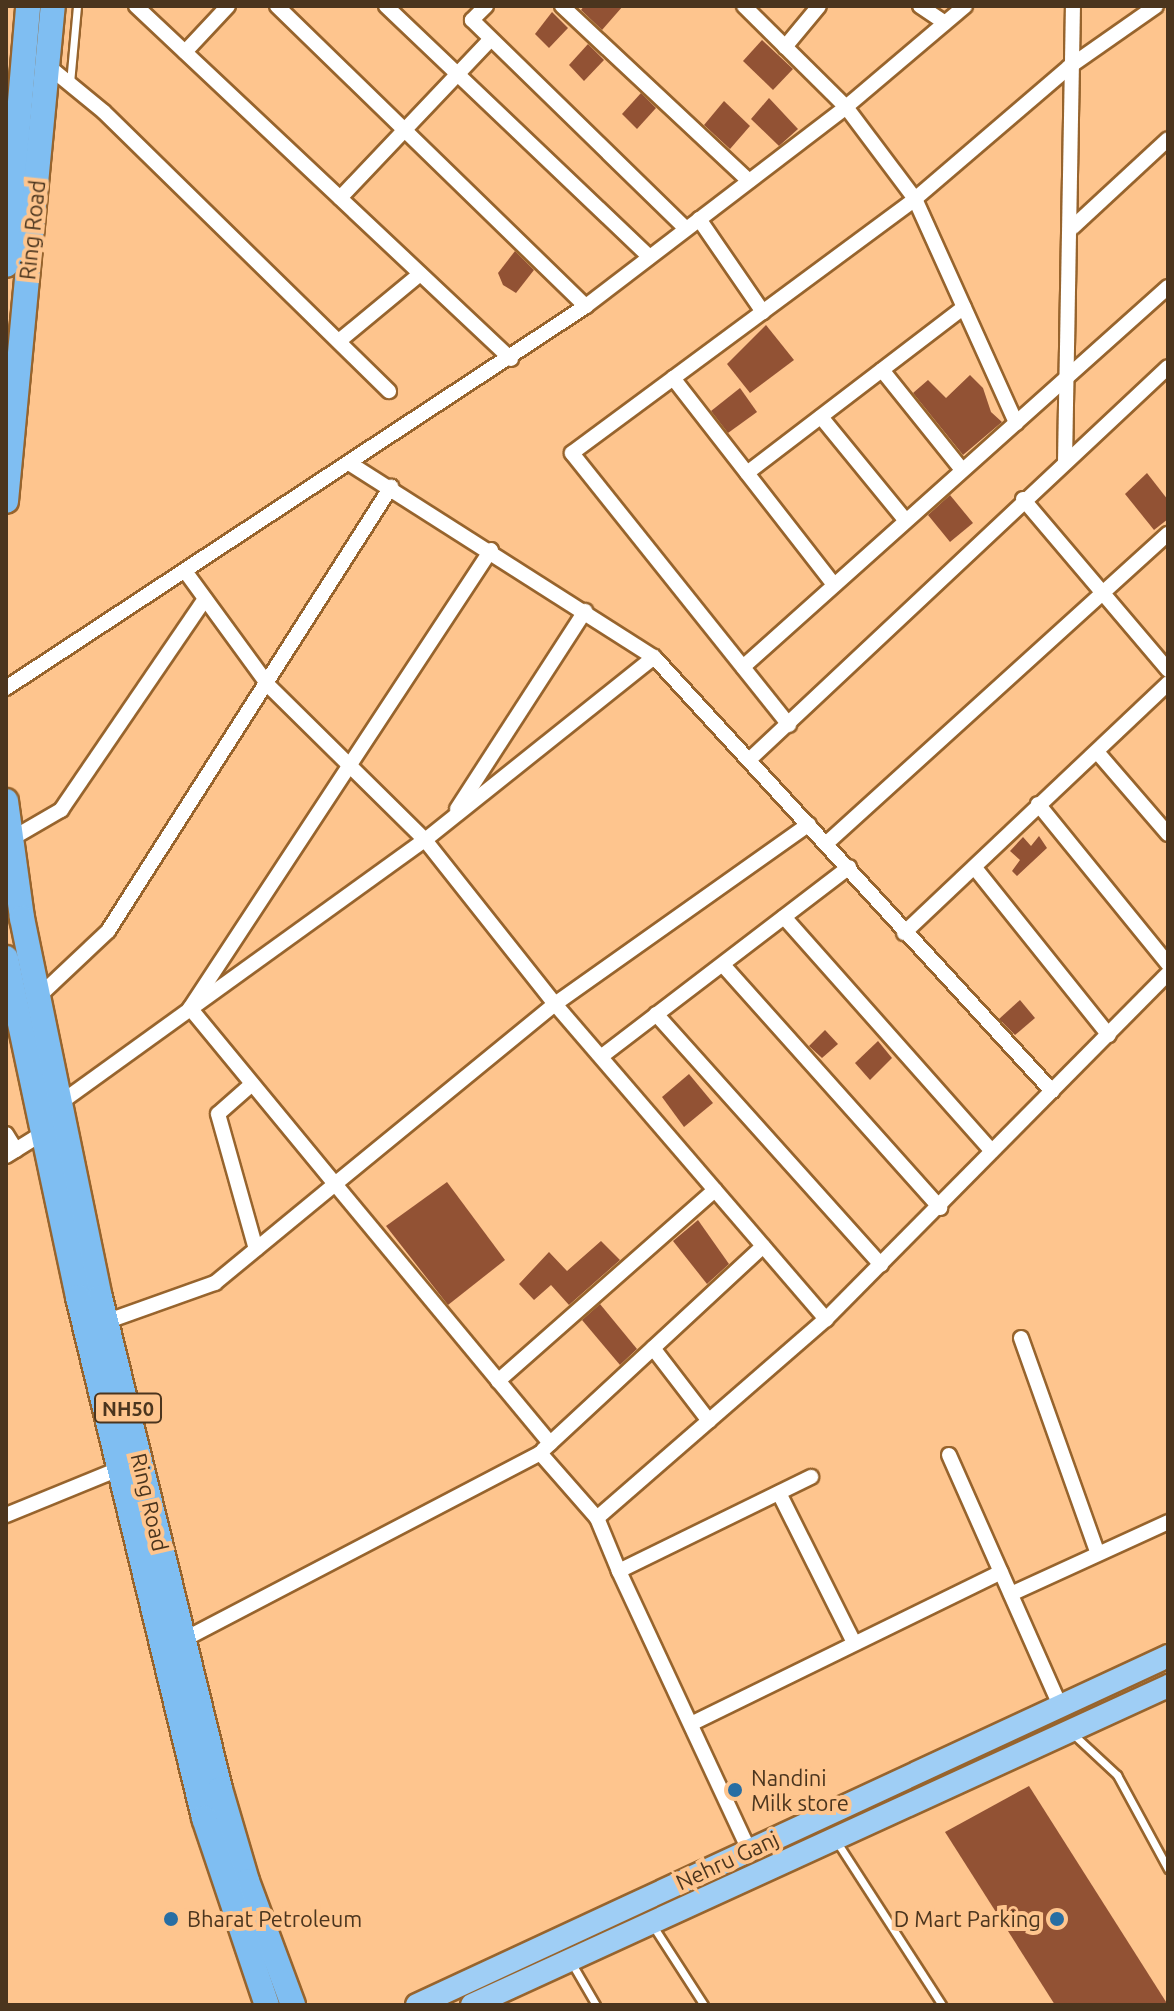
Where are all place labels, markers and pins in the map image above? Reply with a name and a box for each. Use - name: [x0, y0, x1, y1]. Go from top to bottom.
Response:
- place label: Nandini Milk store: [751, 1764, 849, 1816]
- marker: Nandini Milk store: [726, 1781, 744, 1799]
- place label: Bharat Petroleum: [187, 1906, 362, 1932]
- place label: D Mart Parking: [894, 1906, 1041, 1932]
- marker: Bharat Petroleum: [162, 1910, 180, 1928]
- marker: D Mart Parking: [1048, 1910, 1066, 1928]

